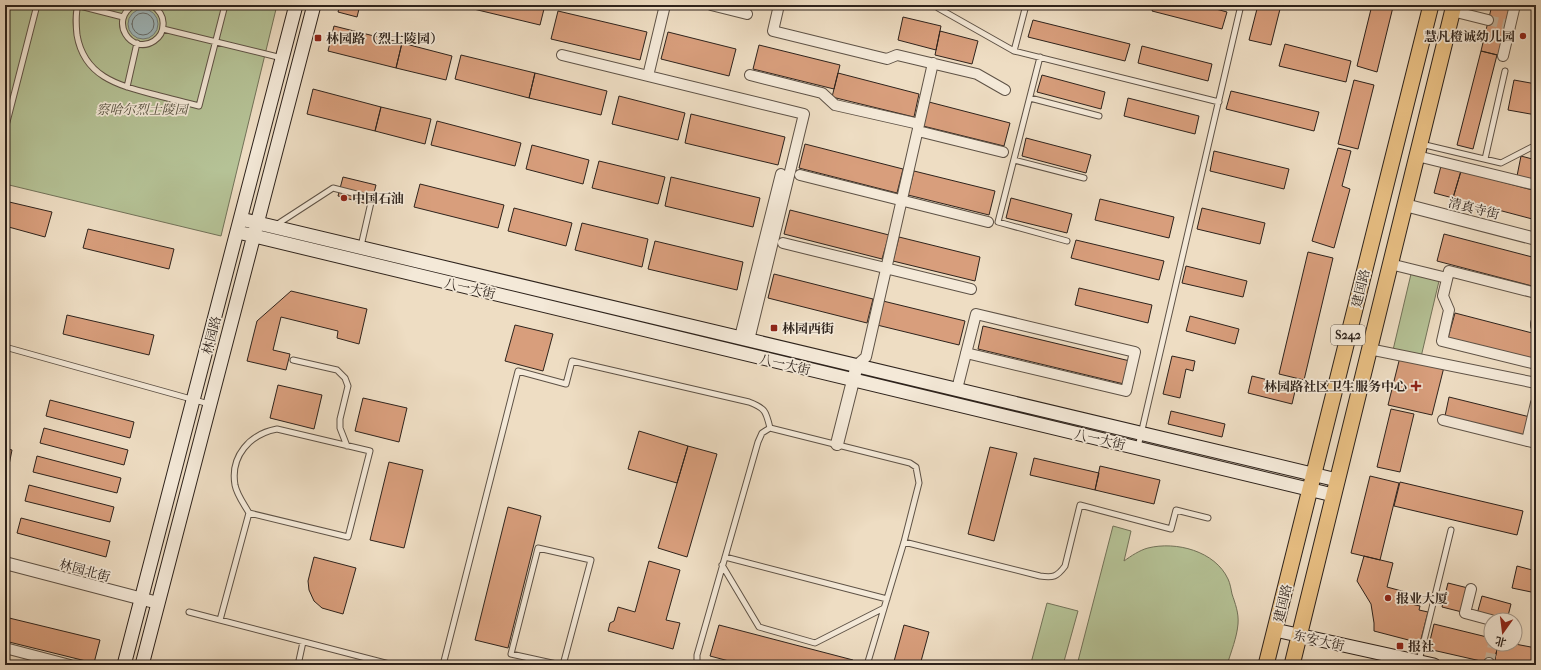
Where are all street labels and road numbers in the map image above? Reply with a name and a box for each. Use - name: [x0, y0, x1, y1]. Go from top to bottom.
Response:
- street label: 清真寺街: [1447, 195, 1501, 222]
- street label: 建国路: [1348, 267, 1372, 309]
- street label: 八一大街: [443, 275, 497, 302]
- street label: 林园路: [199, 314, 224, 356]
- road number: S242: [1331, 325, 1365, 345]
- street label: 八一大街: [758, 351, 812, 378]
- street label: 八一大街: [1073, 426, 1127, 453]
- street label: 林园北街: [58, 557, 112, 584]
- street label: 建国路: [1270, 582, 1294, 624]
- street label: 东安大街: [1292, 627, 1346, 654]

